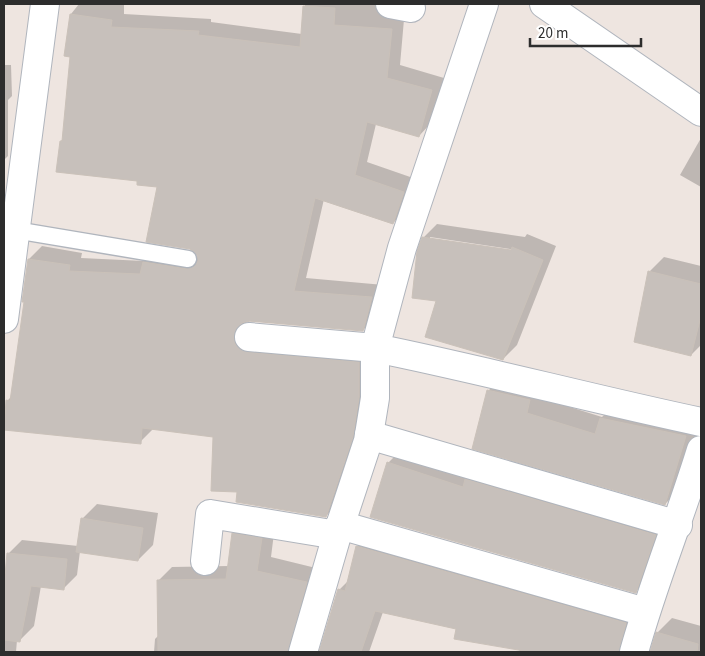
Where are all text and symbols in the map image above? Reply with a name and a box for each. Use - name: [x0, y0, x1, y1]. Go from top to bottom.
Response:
- scale bar: [530, 15, 641, 47]
- text: 20 m: [538, 23, 568, 44]

